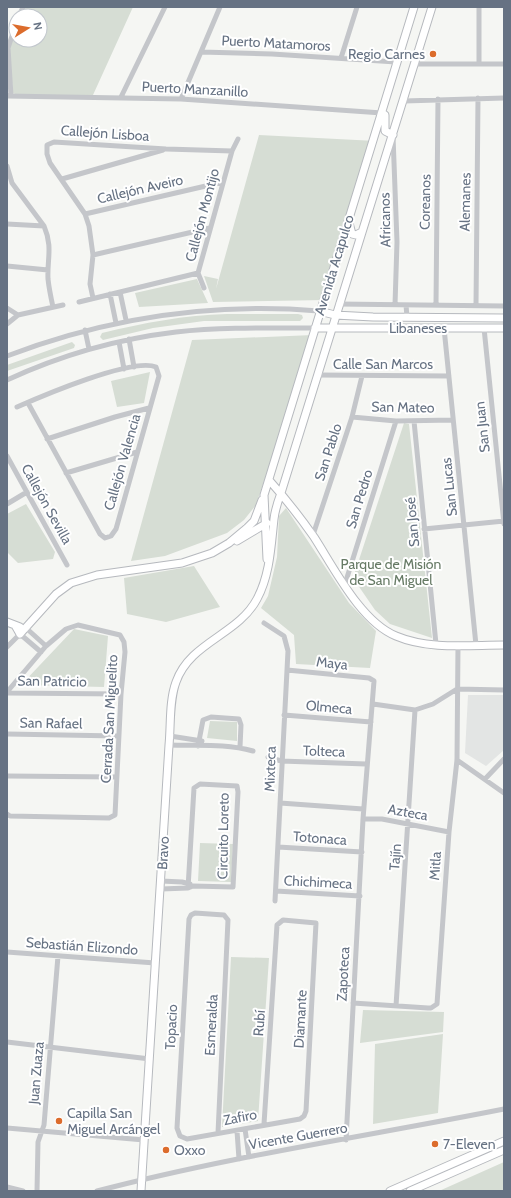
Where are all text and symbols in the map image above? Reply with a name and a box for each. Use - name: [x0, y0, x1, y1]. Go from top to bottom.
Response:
- north arrow: [8, 8, 48, 48]
- text: N: [30, 21, 45, 31]
- street label: Puerto Matamoros: [221, 31, 331, 55]
- place label: Regio Carnes: [348, 45, 425, 63]
- marker: Regio Carnes: [428, 49, 438, 59]
- street label: Puerto Manzanillo: [141, 77, 249, 101]
- street label: Callejón Lisboa: [60, 121, 150, 145]
- street label: Callejón Montijo: [181, 166, 223, 264]
- street label: Callejón Aveiro: [95, 170, 185, 208]
- street label: Alemanes: [455, 172, 475, 232]
- street label: Coreanos: [416, 174, 434, 230]
- street label: Africanos: [376, 192, 394, 248]
- street label: Avenida Acapulco: [310, 212, 358, 318]
- street label: Libaneses: [389, 319, 447, 337]
- street label: Calle San Marcos: [333, 355, 433, 373]
- street label: San Mateo: [371, 397, 435, 417]
- street label: San Juan: [470, 400, 494, 453]
- street label: Callejón Valencia: [100, 411, 144, 512]
- street label: San Pablo: [310, 421, 346, 483]
- street label: San Lucas: [437, 457, 461, 517]
- street label: Callejón Sevilla: [18, 461, 77, 548]
- street label: San Pedro: [342, 467, 377, 531]
- street label: San José: [401, 496, 423, 548]
- park label: Parque de Misión de San Miguel: [341, 555, 442, 589]
- street label: Maya: [315, 652, 349, 674]
- street label: Cerrada San Miguelito: [97, 654, 121, 784]
- street label: San Patricio: [17, 671, 87, 691]
- street label: Olmeca: [305, 696, 353, 718]
- street label: San Rafael: [20, 713, 83, 733]
- street label: Tolteca: [303, 741, 346, 761]
- street label: Mixteca: [260, 746, 280, 792]
- street label: Circuito Loreto: [213, 792, 233, 880]
- street label: Azteca: [387, 800, 430, 824]
- street label: Totonaca: [292, 827, 348, 849]
- street label: Bravo: [153, 835, 173, 870]
- street label: Tajín: [385, 843, 405, 871]
- street label: Mitla: [425, 851, 445, 881]
- street label: Chichimeca: [283, 871, 353, 893]
- street label: Sebastián Elizondo: [25, 933, 139, 959]
- street label: Zapoteca: [333, 946, 353, 1002]
- street label: Diamante: [289, 989, 311, 1049]
- street label: Esmeralda: [200, 993, 222, 1056]
- street label: Topacio: [161, 1003, 181, 1050]
- street label: Rubí: [249, 1009, 269, 1037]
- street label: Juan Zuaza: [24, 1041, 48, 1106]
- place label: Capilla San Miguel Arcángel: [67, 1104, 161, 1138]
- street label: Zafiro: [222, 1105, 259, 1129]
- marker: Capilla San Miguel Arcángel: [54, 1116, 64, 1126]
- street label: Vicente Guerrero: [247, 1118, 349, 1154]
- place label: 7-Eleven: [443, 1135, 496, 1153]
- marker: 7-Eleven: [430, 1139, 440, 1149]
- place label: Oxxo: [174, 1141, 206, 1159]
- marker: Oxxo: [161, 1145, 171, 1155]

